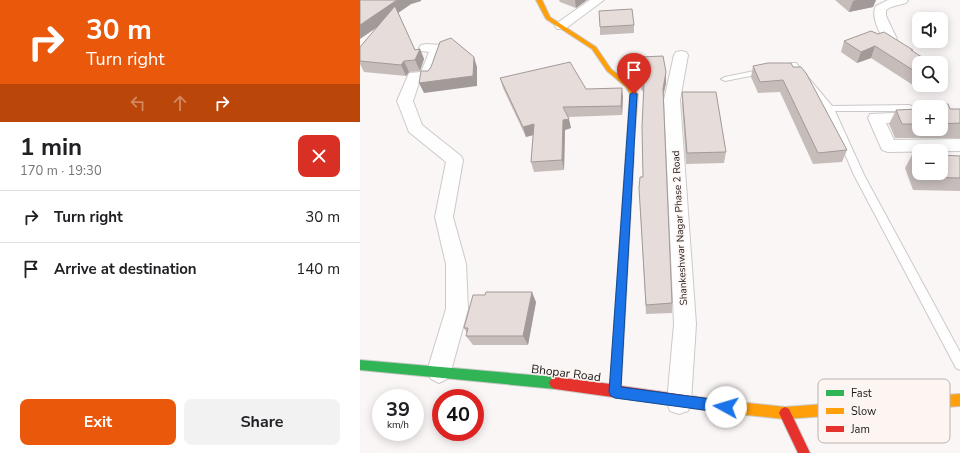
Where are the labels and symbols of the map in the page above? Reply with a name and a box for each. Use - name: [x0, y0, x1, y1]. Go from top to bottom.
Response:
- pin: [617, 53, 651, 94]
- street label: Shankeshwar Nagar Phase 2 Road: [669, 150, 691, 306]
- street label: Bhopar Road: [530, 361, 602, 385]
- legend: [818, 379, 950, 443]
- position arrow: [705, 386, 747, 428]
- text: Fast: [851, 386, 872, 401]
- speed limit sign: 40: [432, 389, 484, 441]
- text: Slow: [851, 404, 876, 419]
- text: Jam: [850, 422, 870, 437]

